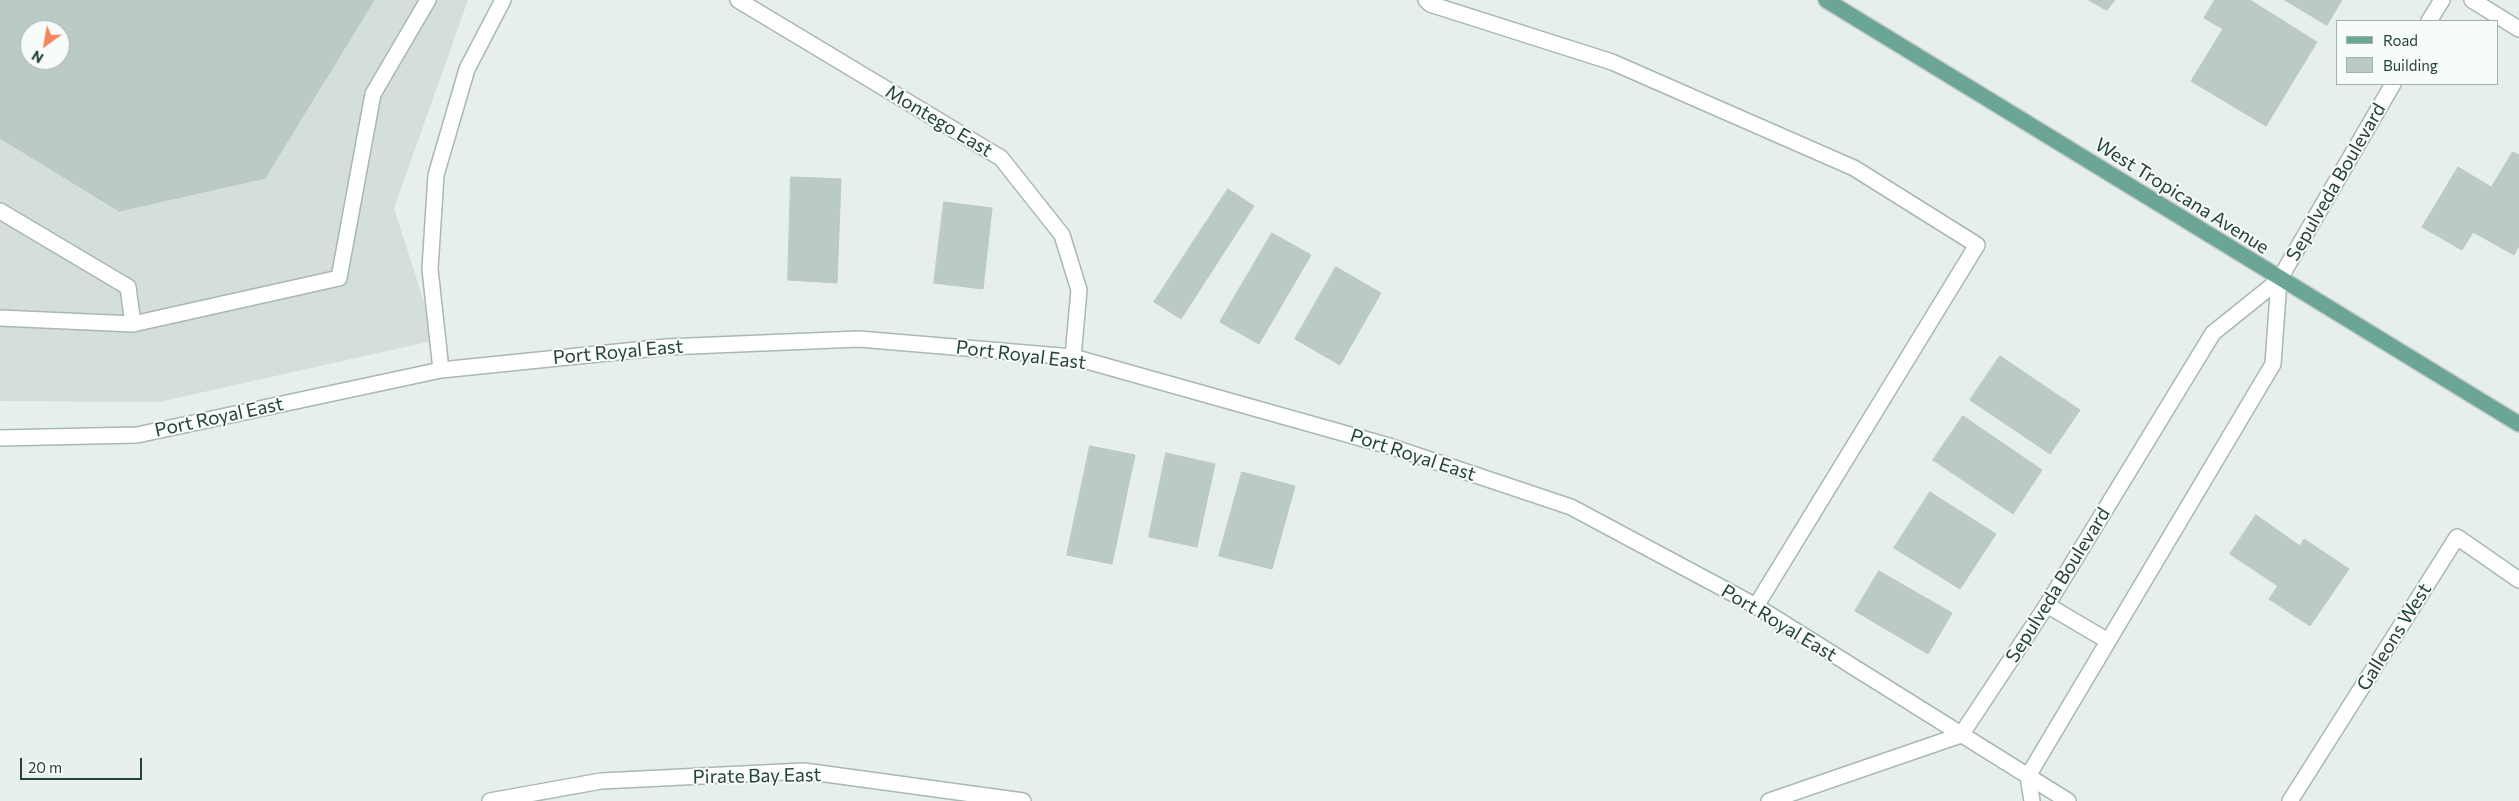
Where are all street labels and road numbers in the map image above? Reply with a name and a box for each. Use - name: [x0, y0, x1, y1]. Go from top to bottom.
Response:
- street label: Montego East: [881, 80, 997, 162]
- street label: Sepulveda Boulevard: [2282, 99, 2390, 265]
- street label: West Tropicana Avenue: [2091, 133, 2273, 259]
- street label: Port Royal East: [552, 335, 684, 369]
- street label: Port Royal East: [955, 336, 1087, 374]
- street label: Port Royal East: [153, 392, 285, 442]
- street label: Port Royal East: [1347, 424, 1479, 486]
- street label: Sepulveda Boulevard: [2001, 503, 2115, 667]
- street label: Galleons West: [2352, 579, 2436, 695]
- street label: Port Royal East: [1717, 580, 1841, 666]
- street label: Pirate Bay East: [693, 763, 821, 789]

